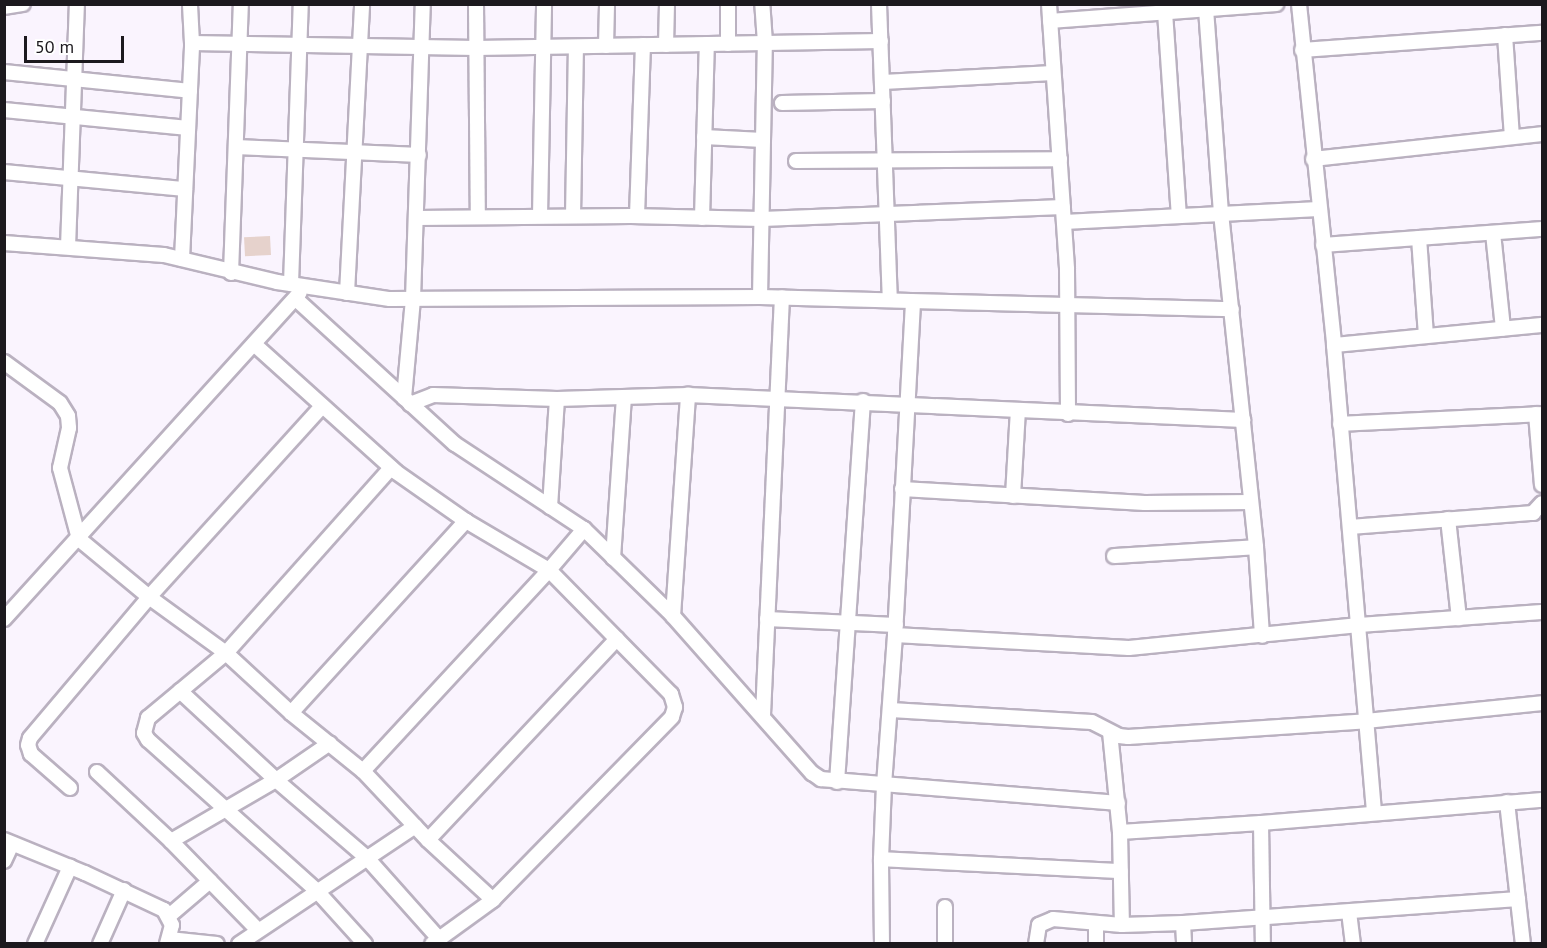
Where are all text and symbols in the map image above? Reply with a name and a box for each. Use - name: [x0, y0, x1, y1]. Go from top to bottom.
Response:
- scale bar: [27, 24, 128, 62]
- text: 50 m: [35, 35, 74, 58]

